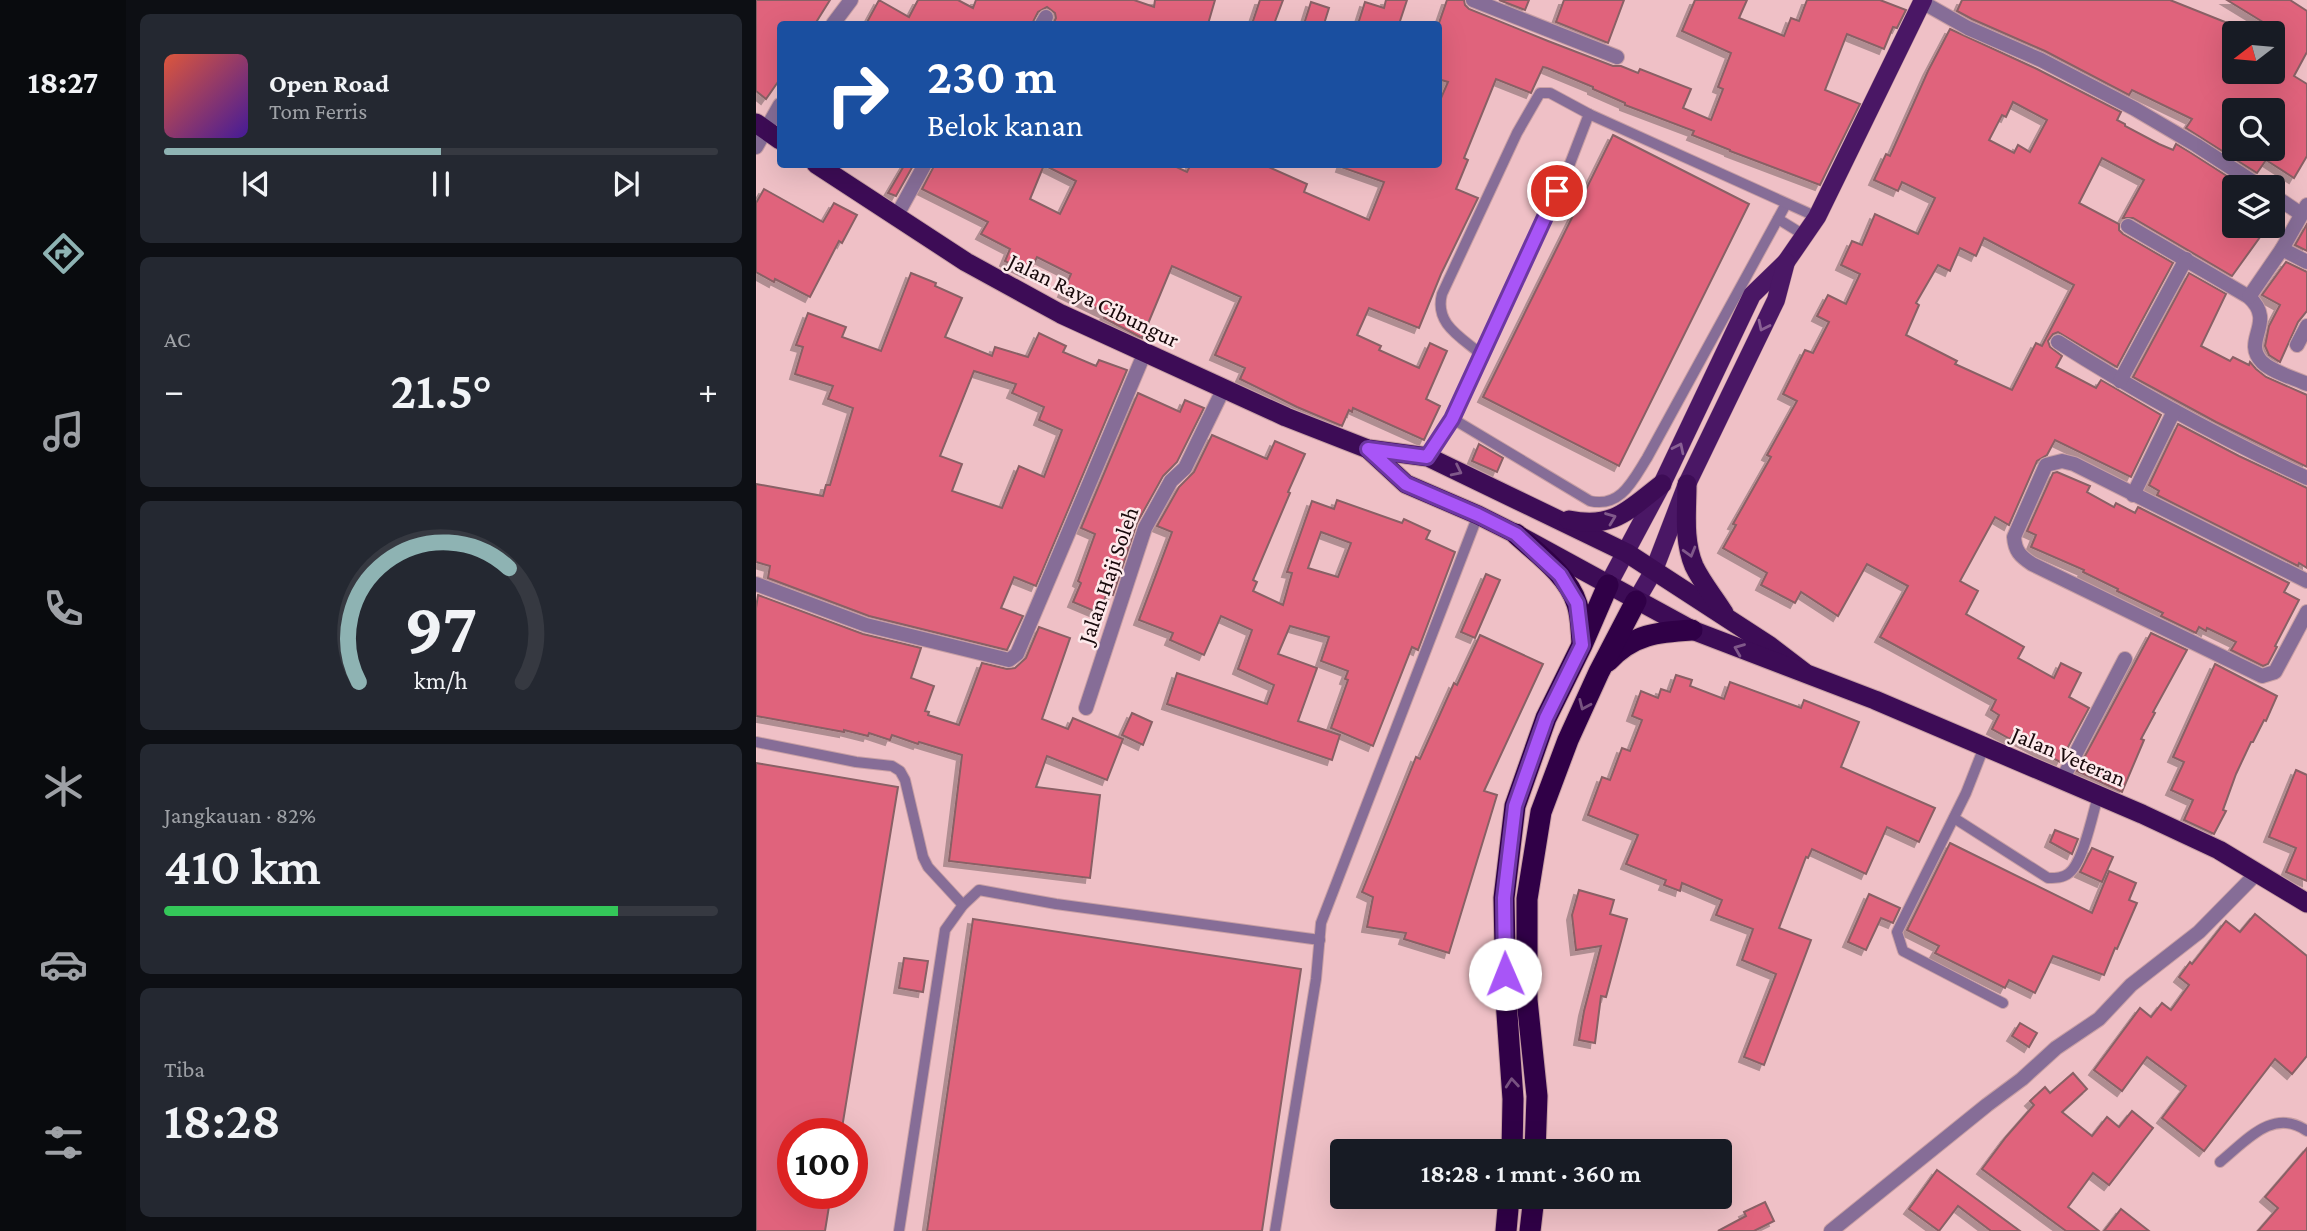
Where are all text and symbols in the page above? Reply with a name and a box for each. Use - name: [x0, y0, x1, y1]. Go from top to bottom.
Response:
- north arrow: [2222, 21, 2286, 84]
- map controls: [2222, 21, 2285, 238]
- icon: right: [812, 49, 903, 140]
- text: 230 m: [927, 49, 1057, 104]
- text: 18:27: [28, 64, 98, 100]
- text: Open Road: [269, 69, 389, 98]
- text: Tom Ferris: [269, 98, 367, 124]
- button: search: [2222, 98, 2285, 161]
- text: Belok kanan: [927, 107, 1083, 143]
- pin: [1527, 161, 1587, 221]
- icon: previous: [237, 165, 275, 203]
- icon: pause: [422, 165, 460, 203]
- icon: next: [607, 165, 645, 203]
- icon: arrive: [1538, 172, 1576, 210]
- button: layers: [2222, 175, 2285, 238]
- icon: directions: [39, 229, 88, 278]
- street label: Jalan Raya Cibungur: [1003, 247, 1184, 353]
- one-way arrow: [1758, 319, 1772, 331]
- text: AC: [164, 326, 191, 352]
- text: 21.5°: [390, 361, 492, 419]
- text: −: [164, 369, 184, 411]
- text: +: [698, 369, 718, 411]
- icon: music: [39, 407, 88, 456]
- one-way arrow: [1671, 443, 1685, 455]
- one-way arrow: [1450, 463, 1462, 477]
- street label: Jalan Haji Soleh: [1072, 503, 1144, 649]
- one-way arrow: [1604, 512, 1617, 526]
- one-way arrow: [1682, 545, 1696, 557]
- icon: phone: [39, 584, 88, 633]
- text: 97: [404, 587, 478, 668]
- one-way arrow: [1734, 644, 1746, 658]
- text: km/h: [414, 666, 468, 693]
- one-way arrow: [1578, 698, 1592, 710]
- street label: Jalan Veteran: [2006, 720, 2130, 792]
- icon: climate: [39, 762, 88, 811]
- text: Jangkauan · 82%: [164, 802, 316, 828]
- text: 410 km: [164, 837, 321, 895]
- position arrow: [1468, 937, 1542, 1011]
- icon: car: [39, 940, 88, 989]
- text: Tiba: [164, 1056, 205, 1082]
- one-way arrow: [1505, 1078, 1520, 1089]
- text: 18:28: [164, 1091, 281, 1149]
- icon: filters: [39, 1118, 88, 1167]
- speed limit sign: 100: [777, 1118, 868, 1209]
- text: 18:28 · 1 mnt · 360 m: [1421, 1159, 1641, 1188]

